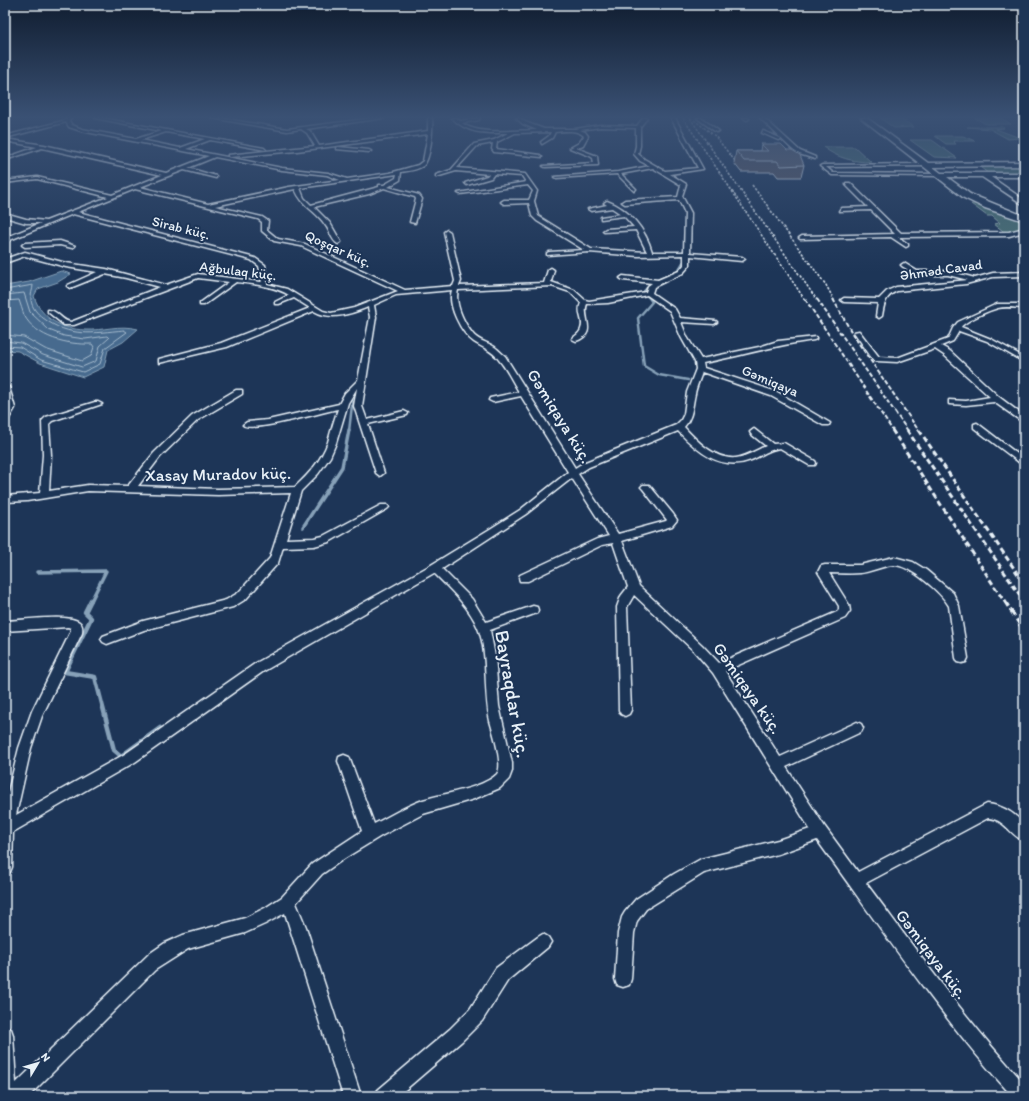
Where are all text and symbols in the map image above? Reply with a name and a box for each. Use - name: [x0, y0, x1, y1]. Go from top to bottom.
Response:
- street label: Sirab küç.: [150, 213, 212, 243]
- street label: Qoşqar küç.: [302, 227, 374, 271]
- street label: Əhməd Cavad: [899, 256, 984, 284]
- street label: Ağbulaq küç.: [199, 258, 277, 284]
- street label: Gəmiqaya: [739, 361, 802, 401]
- street label: Gəmiqaya küç.: [523, 365, 597, 467]
- street label: Xasay Muradov küç.: [145, 463, 291, 485]
- street label: Bayraqdar küç.: [490, 628, 536, 760]
- street label: Gəmiqaya küç.: [709, 638, 787, 738]
- street label: Gəmiqaya küç.: [892, 905, 972, 1003]
- north arrow: [18, 1043, 58, 1083]
- text: N: [38, 1050, 53, 1064]

